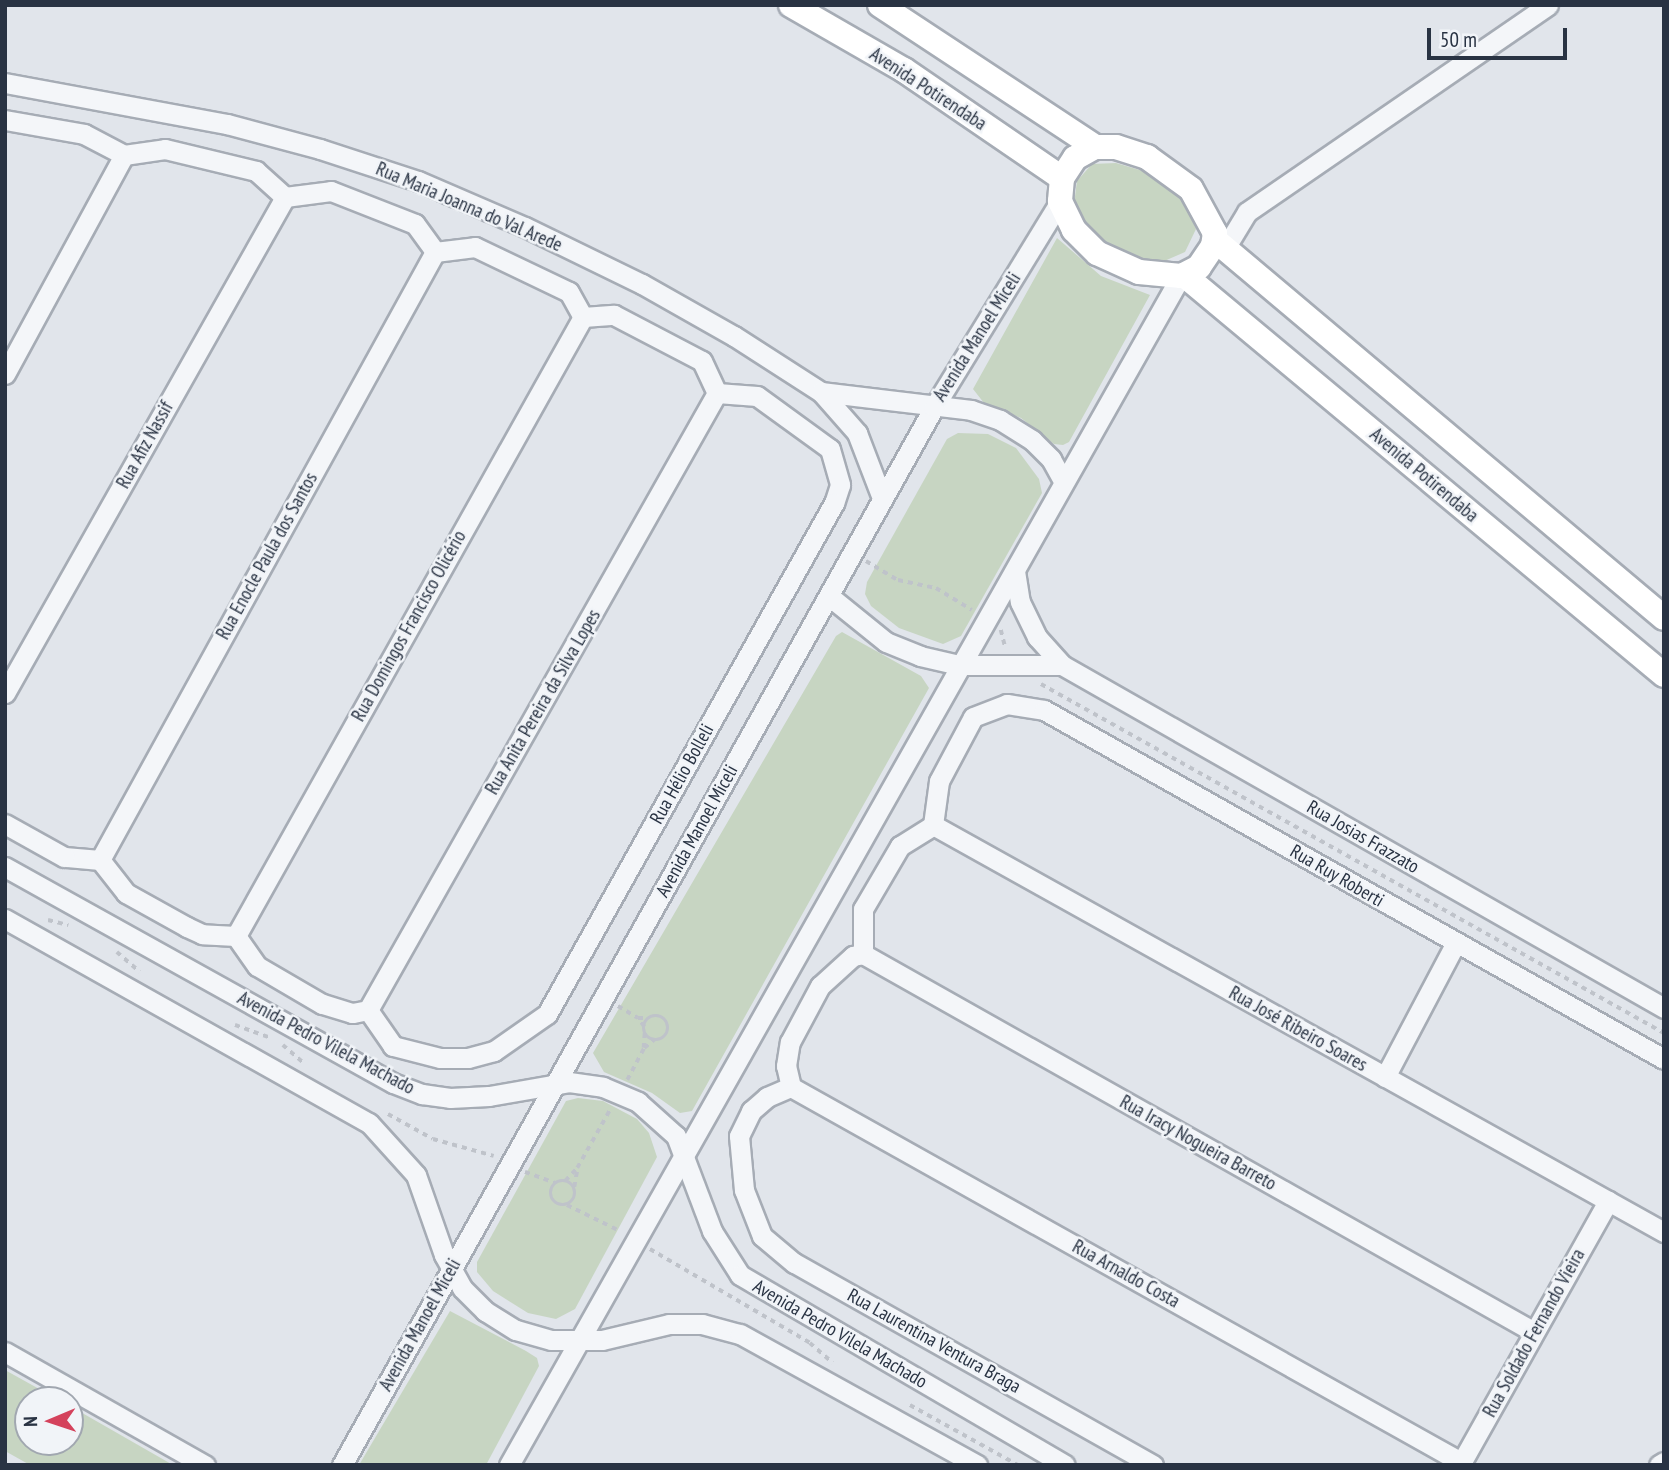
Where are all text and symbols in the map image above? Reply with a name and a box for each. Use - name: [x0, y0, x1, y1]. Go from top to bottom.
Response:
- scale bar: [1431, 14, 1571, 58]
- text: 50 m: [1440, 26, 1477, 53]
- street label: Avenida Potirendaba: [865, 43, 991, 135]
- street label: Rua Maria Joanna do Val Arede: [372, 157, 566, 257]
- street label: Avenida Manoel Miceli: [928, 268, 1026, 406]
- street label: Rua Afiz Nassif: [112, 397, 178, 493]
- street label: Avenida Potirendaba: [1365, 423, 1483, 527]
- street label: Rua Enocle Paula dos Santos: [212, 469, 322, 643]
- street label: Rua Domingos Francisco Olicério: [347, 527, 471, 725]
- street label: Rua Anita Pereira da Silva Lopes: [481, 605, 605, 799]
- street label: Rua Hélio Bolleli: [645, 720, 719, 828]
- street label: Avenida Manoel Miceli: [651, 761, 743, 901]
- street label: Rua Josias Frazzato: [1303, 796, 1423, 878]
- street label: Rua Ruy Roberti: [1286, 840, 1388, 912]
- street label: Rua José Ribeiro Soares: [1225, 982, 1371, 1076]
- street label: Avenida Pedro Vilela Machado: [233, 987, 419, 1099]
- street label: Rua Iracy Nogueira Barreto: [1116, 1090, 1280, 1196]
- street label: Rua Arnaldo Costa: [1068, 1235, 1184, 1313]
- street label: Rua Soldado Fernando Vieira: [1478, 1245, 1590, 1421]
- street label: Avenida Manoel Miceli: [374, 1255, 466, 1395]
- street label: Avenida Pedro Vilela Machado: [749, 1275, 931, 1393]
- street label: Rua Laurentina Ventura Braga: [843, 1284, 1025, 1398]
- north arrow: [14, 1386, 84, 1456]
- text: N: [18, 1416, 42, 1427]

